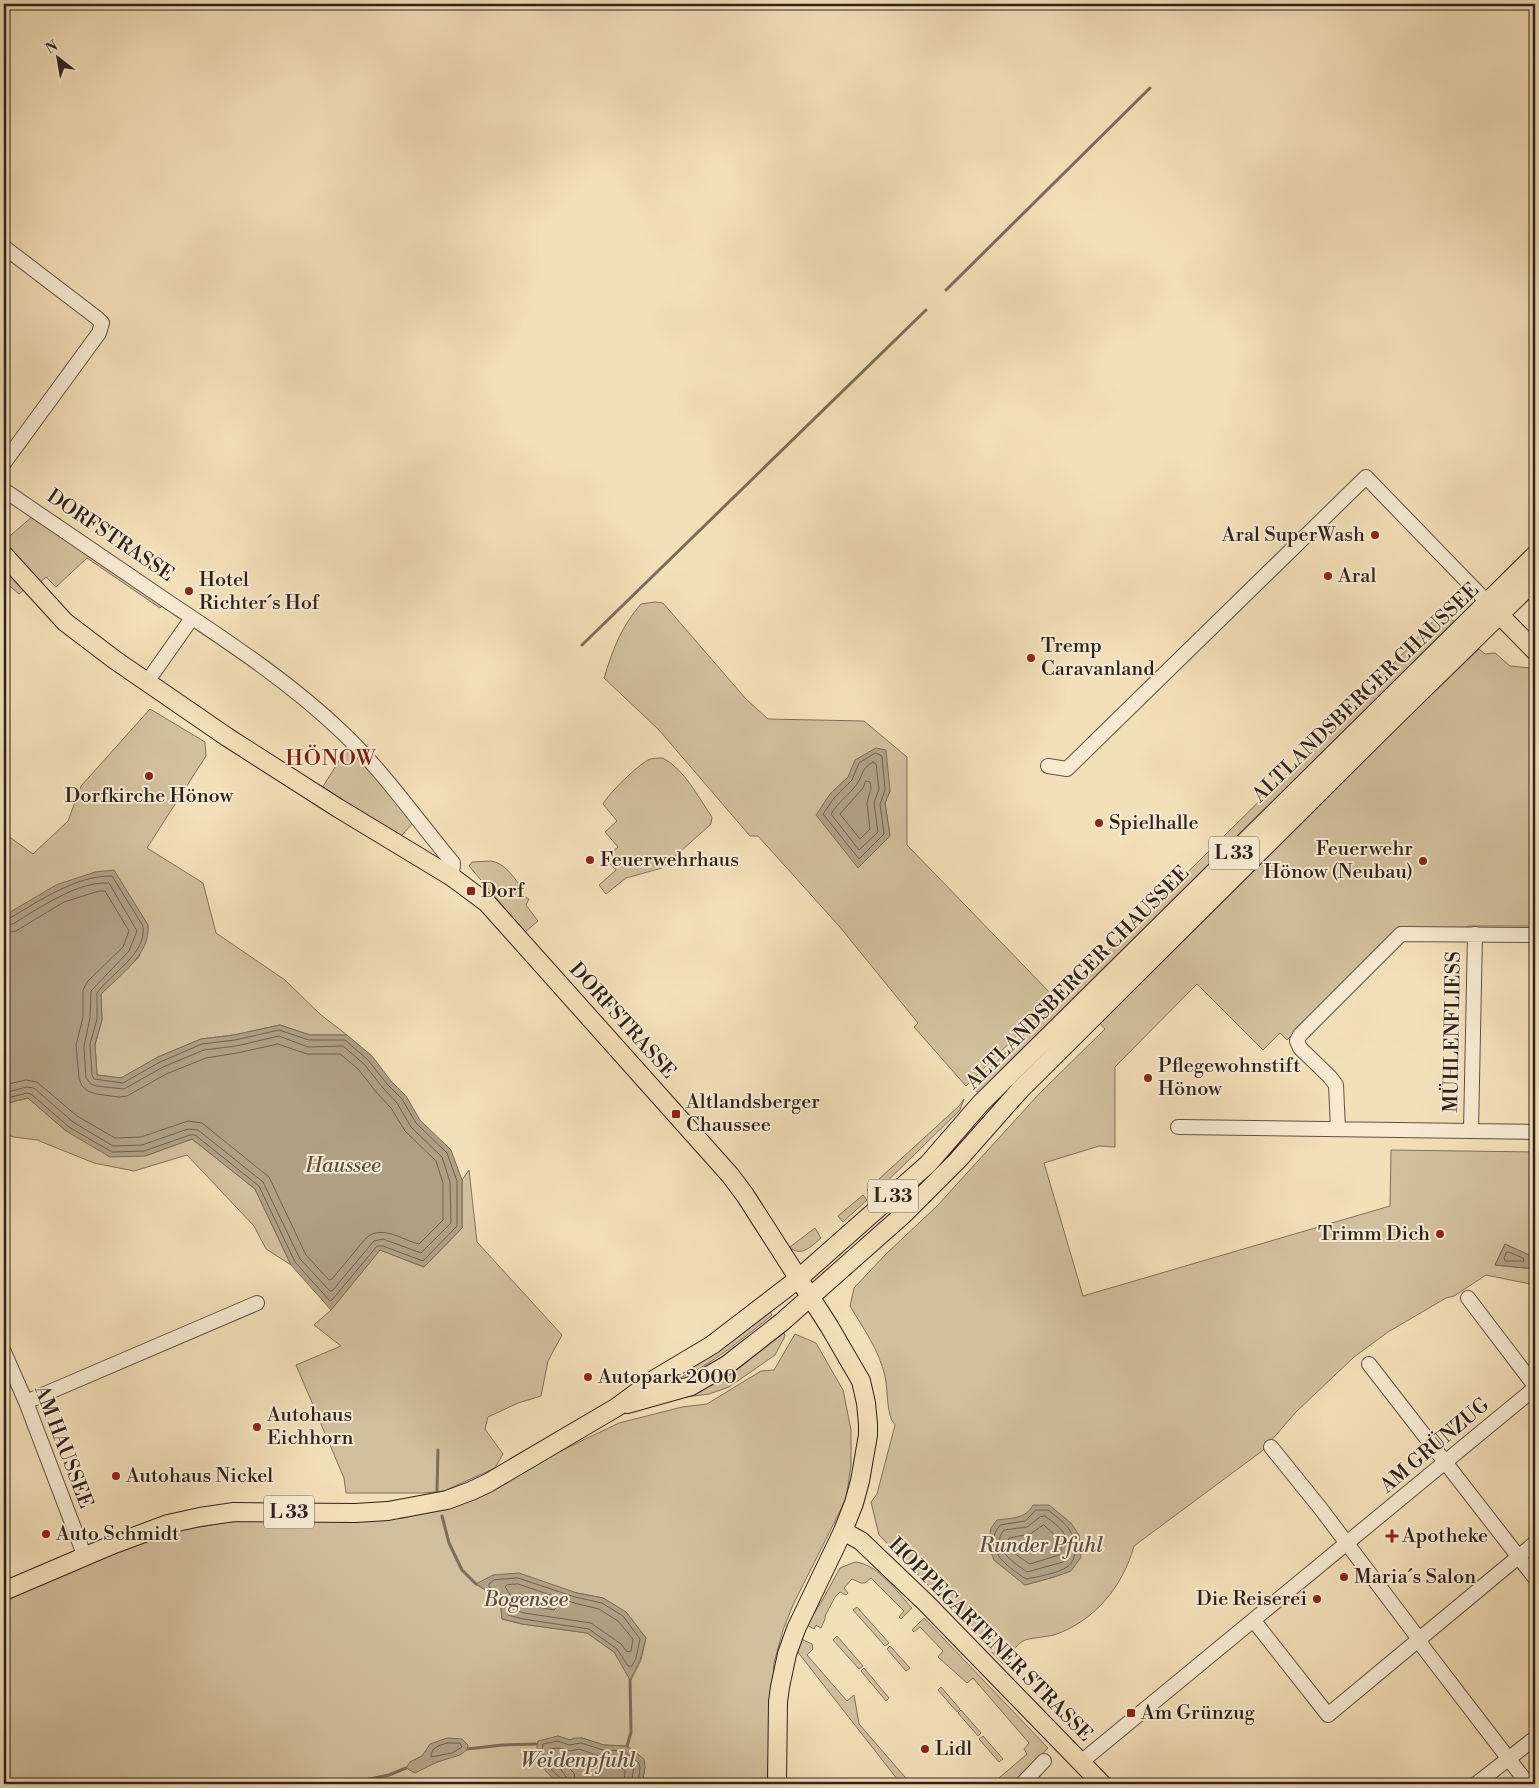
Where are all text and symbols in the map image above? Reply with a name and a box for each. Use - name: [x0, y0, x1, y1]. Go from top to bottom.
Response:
- north arrow: [32, 32, 82, 82]
- text: N: [42, 37, 61, 58]
- street label: DORFSTRASSE: [42, 484, 178, 588]
- place label: Aral SuperWash: [1221, 523, 1365, 548]
- marker: Aral SuperWash: [1369, 529, 1381, 541]
- place label: Aral: [1337, 564, 1376, 589]
- place label: Hotel Richter´s Hof: [199, 568, 320, 616]
- marker: Aral: [1322, 570, 1334, 582]
- street label: ALTLANDSBERGER CHAUSSEE: [1247, 578, 1485, 809]
- marker: Hotel Richter´s Hof: [183, 585, 195, 597]
- place label: Tremp Caravanland: [1041, 634, 1155, 682]
- marker: Tremp Caravanland: [1025, 652, 1037, 664]
- district label: HÖNOW: [285, 744, 377, 772]
- marker: Dorfkirche Hönow: [143, 770, 155, 782]
- place label: Dorfkirche Hönow: [65, 784, 235, 809]
- place label: Spielhalle: [1109, 811, 1199, 836]
- marker: Spielhalle: [1093, 817, 1105, 829]
- road number: L 33: [1209, 836, 1259, 870]
- place label: Feuerwehr Hönow (Neubau): [1264, 837, 1413, 885]
- place label: Feuerwehrhaus: [600, 848, 739, 873]
- marker: Feuerwehrhaus: [584, 854, 596, 866]
- marker: Feuerwehr Hönow (Neubau): [1417, 855, 1429, 867]
- street label: ALTLANDSBERGER CHAUSSEE: [960, 861, 1195, 1096]
- place label: Dorf: [481, 879, 525, 904]
- marker: Dorf: [465, 885, 477, 897]
- street label: MÜHLENFLIESS: [1438, 951, 1467, 1113]
- street label: DORFSTRASSE: [563, 958, 681, 1084]
- place label: Pflegewohnstift Hönow: [1158, 1054, 1300, 1102]
- marker: Pflegewohnstift Hönow: [1142, 1072, 1154, 1084]
- place label: Altlandsberger Chaussee: [685, 1090, 820, 1138]
- marker: Altlandsberger Chaussee: [670, 1108, 682, 1120]
- water label: Haussee: [304, 1153, 381, 1179]
- road number: L 33: [868, 1180, 918, 1212]
- place label: Trimm Dich: [1318, 1222, 1430, 1247]
- marker: Trimm Dich: [1434, 1228, 1446, 1240]
- place label: Autopark 2000: [597, 1365, 737, 1390]
- marker: Autopark 2000: [582, 1371, 594, 1383]
- street label: AM HAUSSEE: [28, 1381, 98, 1512]
- street label: AM GRÜNZUG: [1374, 1392, 1495, 1500]
- place label: Autohaus Eichhorn: [266, 1403, 353, 1451]
- marker: Autohaus Eichhorn: [251, 1421, 263, 1433]
- place label: Autohaus Nickel: [125, 1464, 273, 1489]
- marker: Autohaus Nickel: [110, 1470, 122, 1482]
- road number: L 33: [264, 1495, 314, 1528]
- place label: Auto Schmidt: [55, 1522, 179, 1547]
- place label: Apotheke: [1401, 1524, 1488, 1549]
- marker: Auto Schmidt: [40, 1528, 52, 1540]
- marker: Apotheke: [1386, 1530, 1398, 1542]
- street label: HOPPEGARTENER STRASSE: [883, 1533, 1097, 1747]
- water label: Runder Pfuhl: [978, 1533, 1103, 1559]
- place label: Maria´s Salon: [1354, 1565, 1476, 1590]
- marker: Maria´s Salon: [1338, 1571, 1350, 1583]
- water label: Bogensee: [483, 1587, 568, 1613]
- place label: Die Reiserei: [1196, 1587, 1307, 1612]
- marker: Die Reiserei: [1311, 1593, 1323, 1605]
- place label: Am Grünzug: [1140, 1701, 1256, 1726]
- marker: Am Grünzug: [1125, 1707, 1137, 1719]
- place label: Lidl: [935, 1737, 972, 1762]
- marker: Lidl: [919, 1743, 931, 1755]
- water label: Weidenpfuhl: [520, 1748, 636, 1774]

